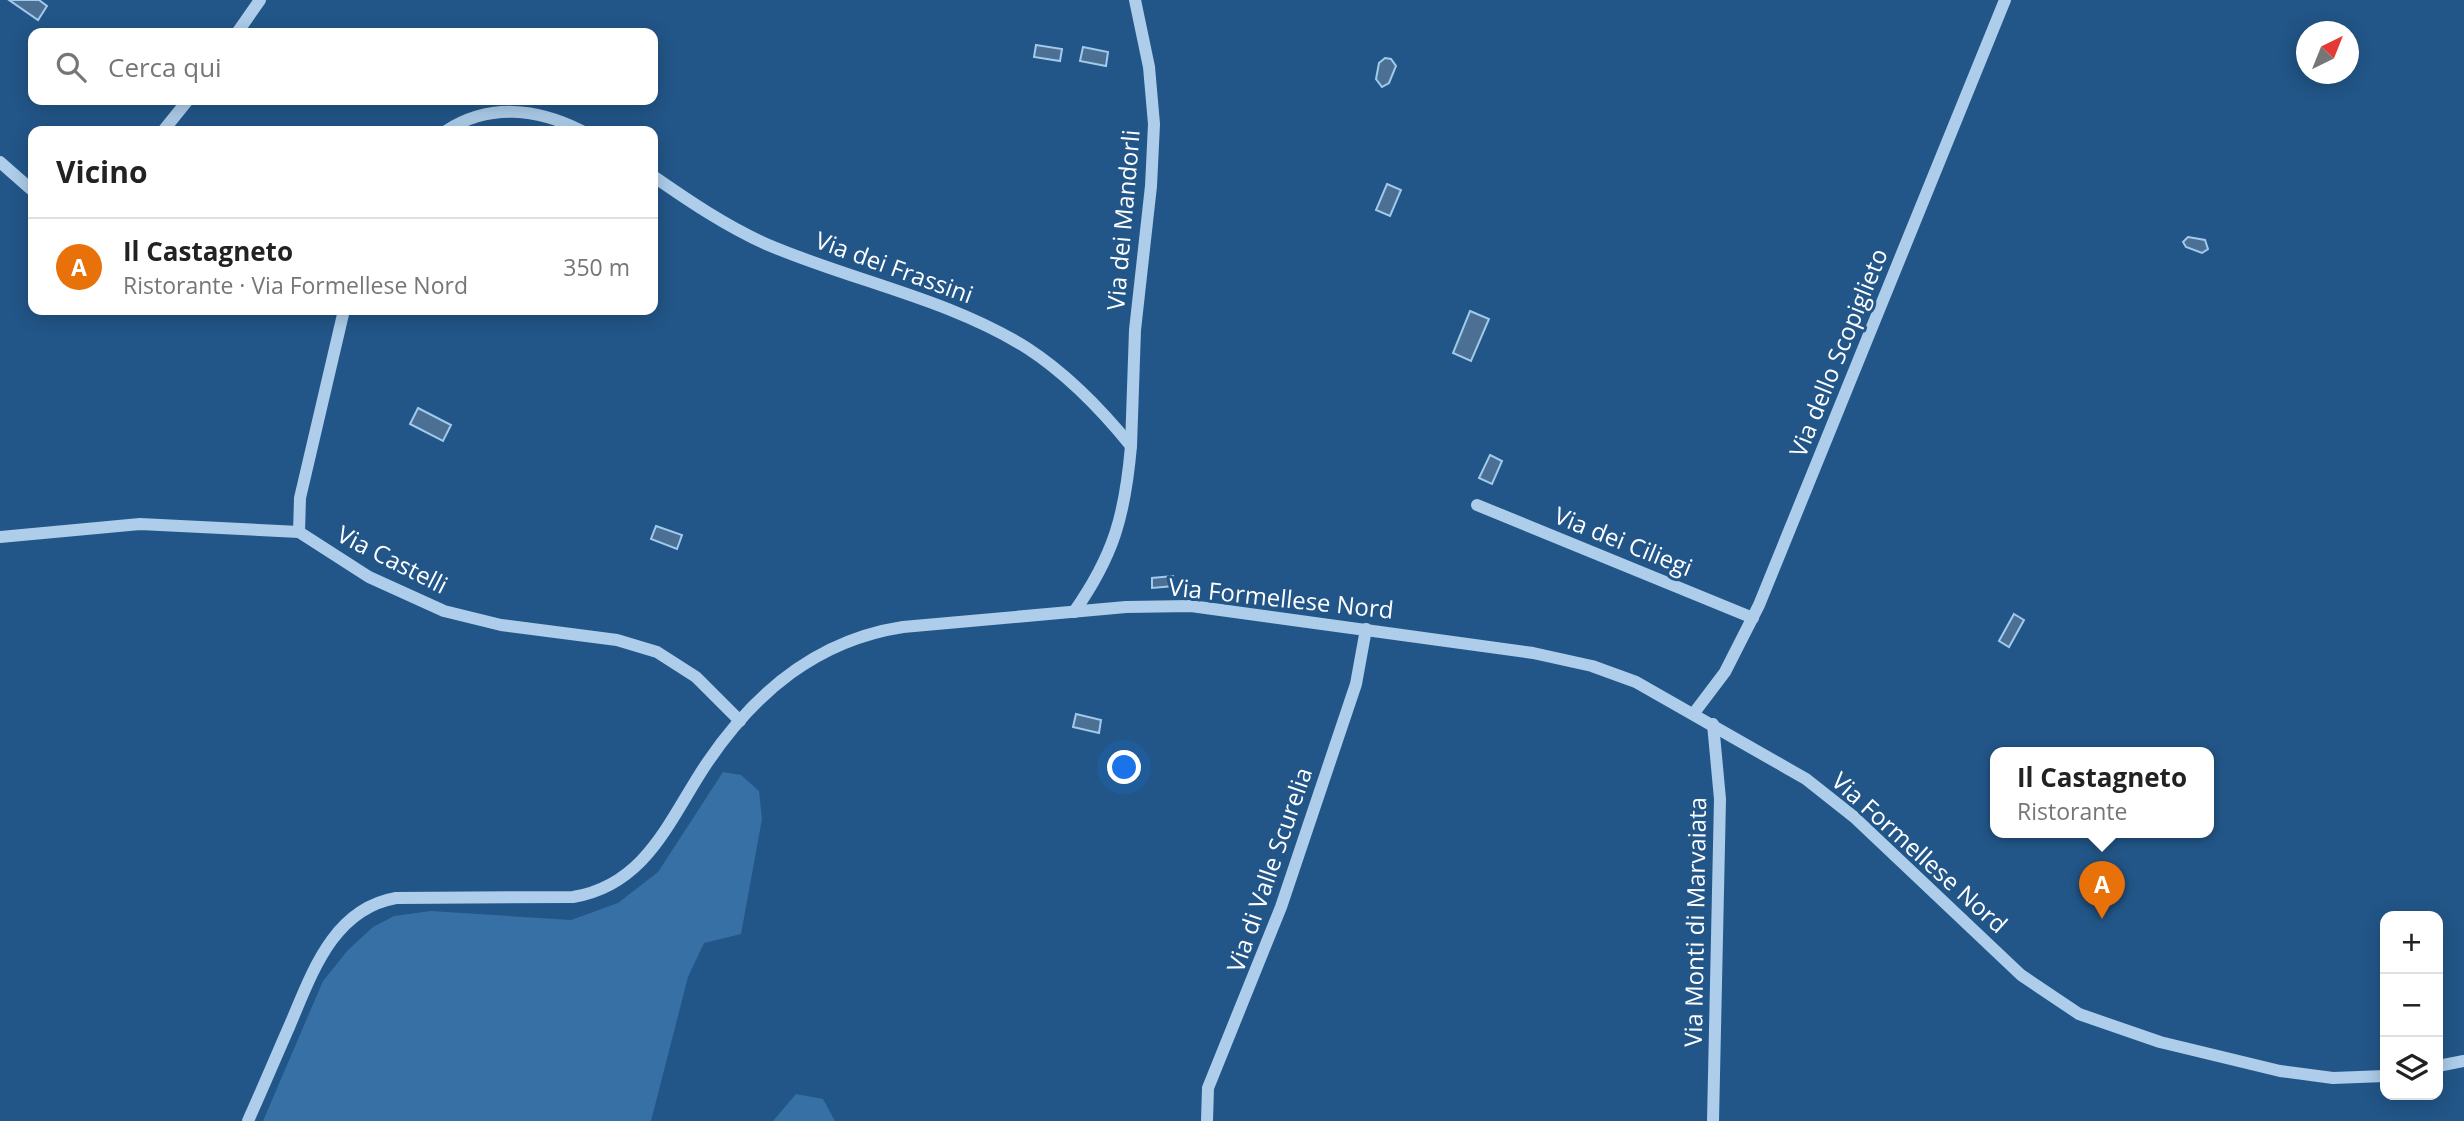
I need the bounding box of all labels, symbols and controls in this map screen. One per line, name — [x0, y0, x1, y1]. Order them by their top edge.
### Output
north arrow — [2296, 21, 2359, 84]
search box — [28, 28, 658, 105]
icon: search — [52, 48, 90, 86]
text: Cerca qui — [108, 49, 222, 85]
street label: Via dei Mandorli — [1098, 128, 1147, 312]
text: Vicino — [56, 151, 148, 192]
street label: Via dei Frassini — [811, 223, 978, 310]
text: Il Castagneto — [123, 233, 293, 269]
street label: Via dello Scopiglieto — [1781, 243, 1895, 462]
text: A — [71, 251, 87, 283]
text: 350 m — [563, 251, 630, 283]
text: Ristorante · Via Formellese Nord — [123, 269, 468, 301]
street label: Via dei Ciliegi — [1550, 498, 1698, 583]
street label: Via Castelli — [332, 517, 454, 601]
street label: Via Formellese Nord — [1167, 569, 1395, 626]
popup — [1990, 747, 2214, 838]
your location — [1107, 750, 1141, 784]
text: Il Castagneto — [2017, 759, 2187, 795]
street label: Via di Valle Scurelia — [1218, 763, 1319, 976]
street label: Via Formellese Nord — [1825, 764, 2015, 940]
text: Ristorante — [2017, 795, 2127, 827]
street label: Via Monti di Marvaiata — [1676, 797, 1713, 1047]
pin: A — [2079, 861, 2125, 919]
map controls — [2380, 911, 2443, 1100]
button: + — [2380, 911, 2443, 974]
button: − — [2380, 974, 2443, 1037]
button: layers — [2380, 1037, 2443, 1100]

